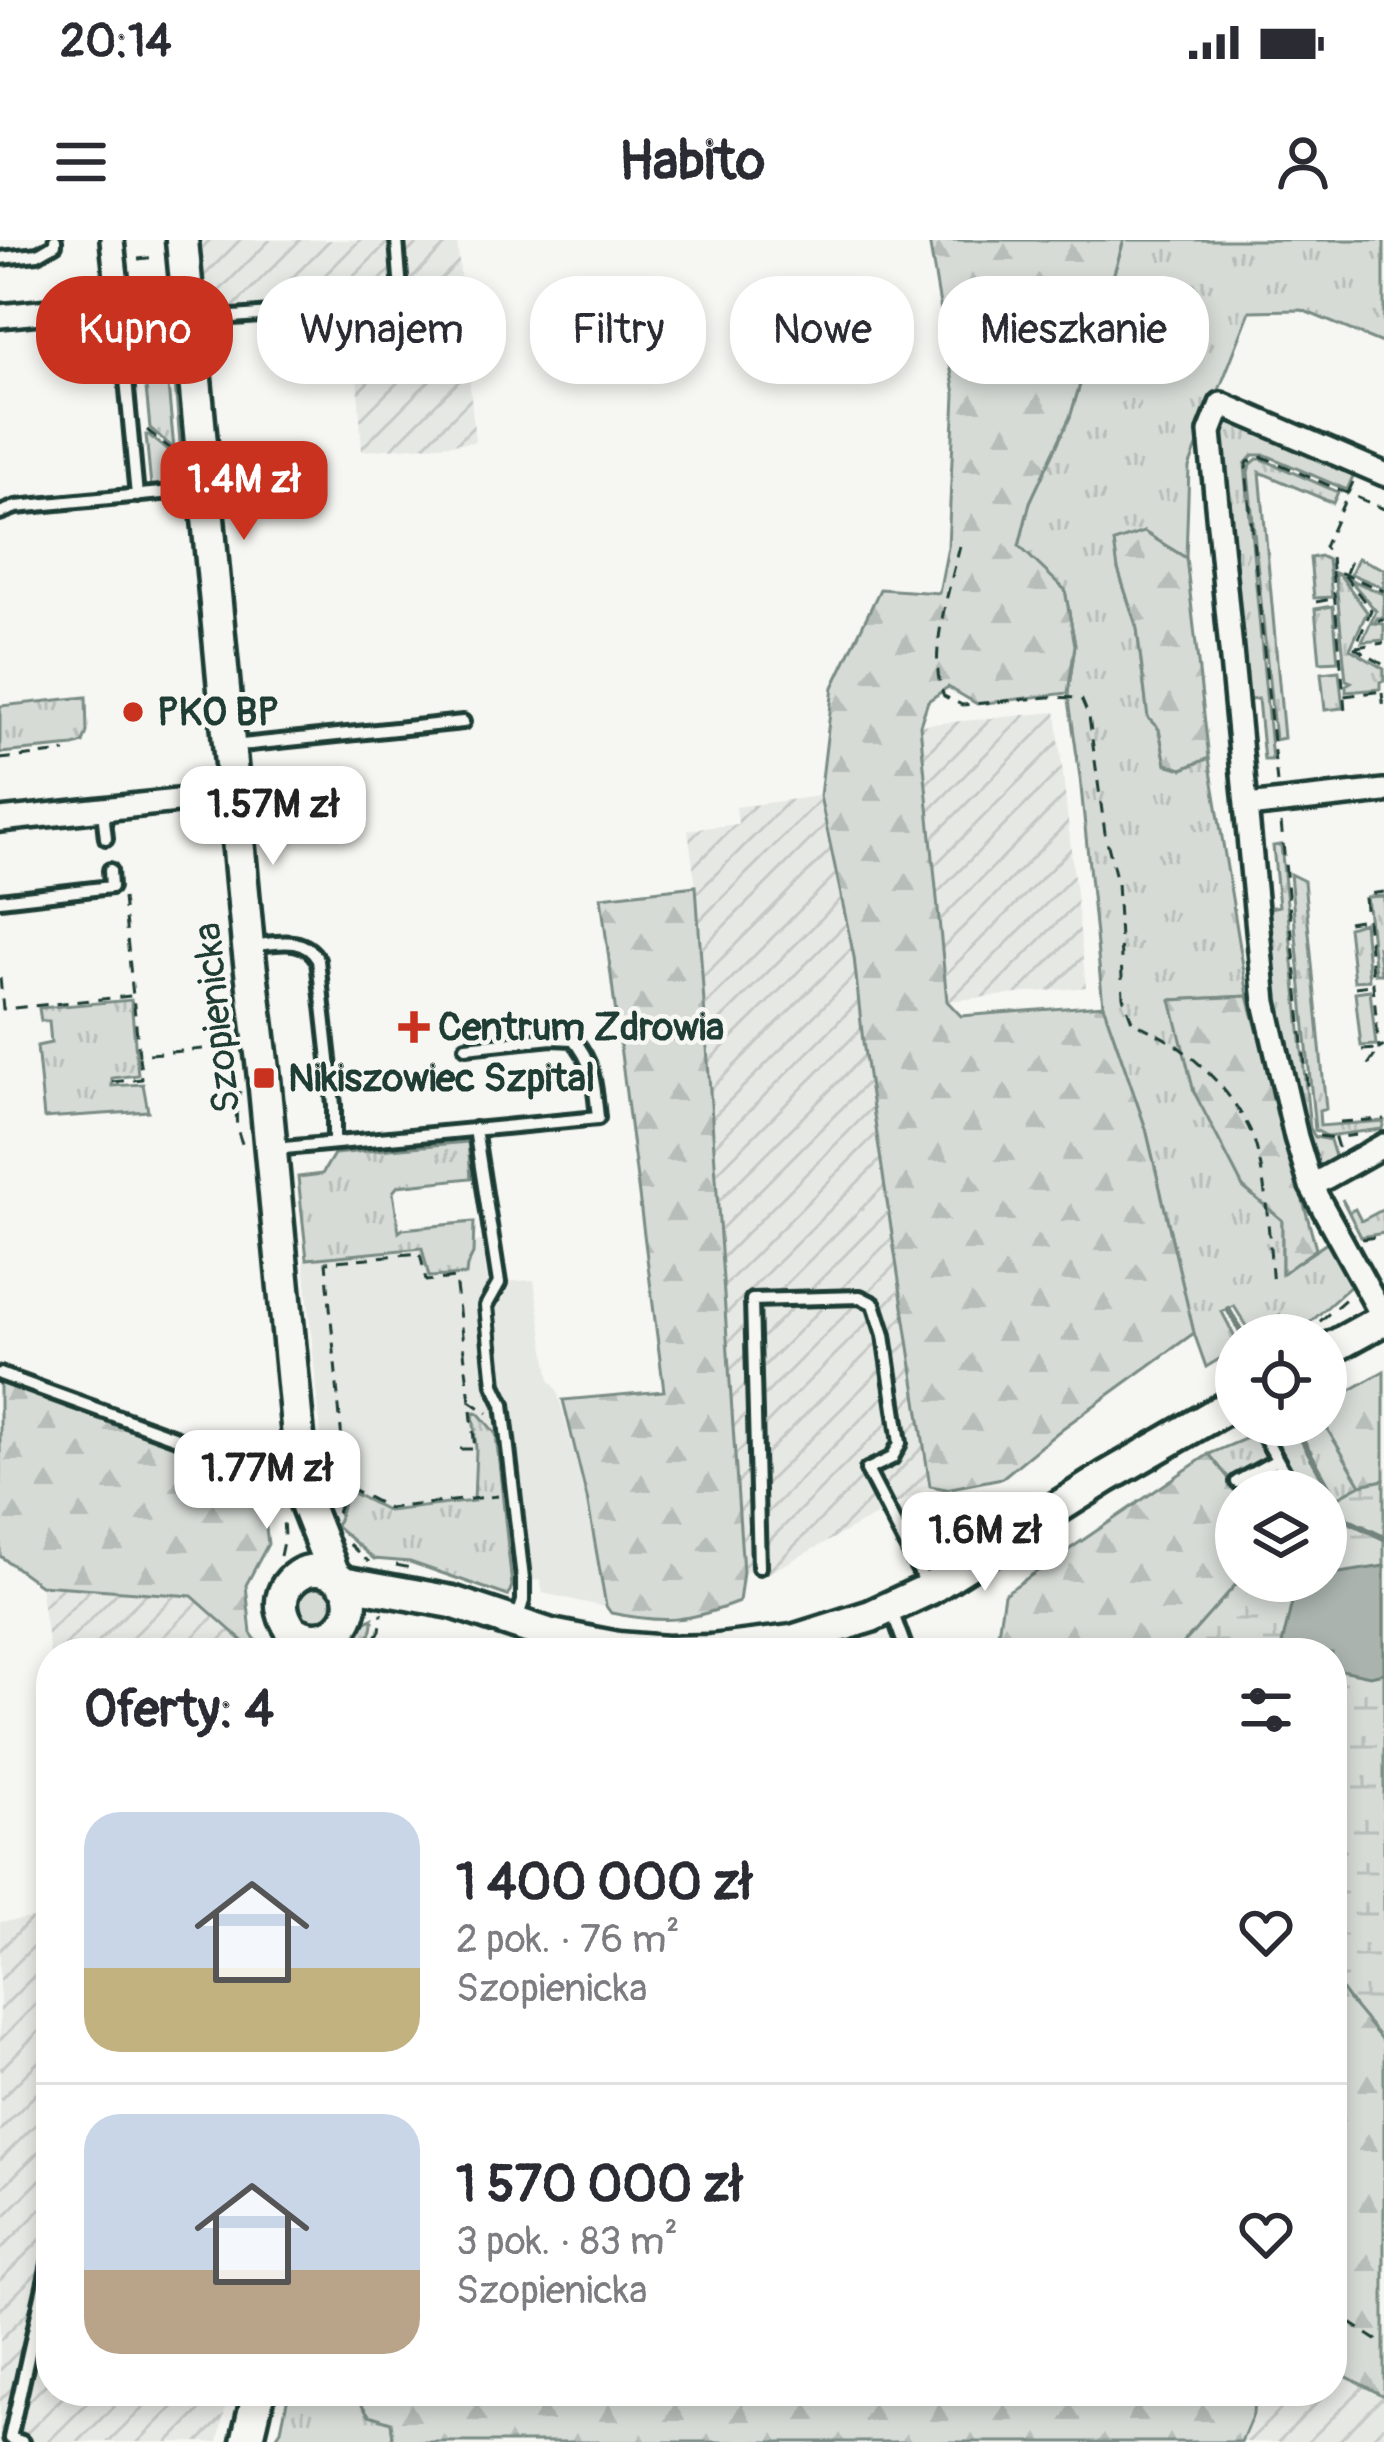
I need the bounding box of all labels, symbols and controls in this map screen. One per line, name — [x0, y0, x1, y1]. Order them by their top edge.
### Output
text: 20:14 — [60, 14, 172, 70]
text: Habito — [619, 128, 765, 196]
icon: menu — [48, 129, 114, 195]
icon: person — [1270, 129, 1336, 195]
chip: Kupno — [36, 276, 233, 384]
chip: Wynajem — [257, 276, 506, 384]
chip: Filtry — [530, 276, 706, 384]
chip: Nowe — [730, 276, 914, 384]
chip: Mieszkanie — [938, 276, 1209, 384]
pin: 1.4M zł — [133, 441, 355, 543]
text: 1.4M zł — [188, 455, 300, 504]
place label: PKO BP — [157, 688, 279, 737]
marker: PKO BP — [120, 699, 146, 725]
pin: 1.57M zł — [149, 766, 397, 868]
text: 1.57M zł — [207, 780, 339, 829]
street label: Szopienicka — [183, 920, 251, 1116]
place label: Centrum Zdrowia — [438, 1003, 724, 1052]
marker: Centrum Zdrowia — [401, 1014, 427, 1040]
place label: Nikiszowiec Szpital — [288, 1054, 595, 1103]
marker: Nikiszowiec Szpital — [251, 1065, 277, 1091]
map controls — [1215, 1314, 1347, 1602]
button: locate — [1215, 1314, 1347, 1446]
pin: 1.77M zł — [143, 1430, 391, 1532]
text: 1.77M zł — [201, 1444, 333, 1493]
button: layers — [1215, 1470, 1347, 1602]
pin: 1.6M zł — [874, 1492, 1096, 1594]
text: 1.6M zł — [929, 1506, 1041, 1555]
icon: filters — [1233, 1677, 1299, 1743]
text: Oferty: 4 — [84, 1678, 274, 1742]
text: 1 400 000 zł — [456, 1851, 752, 1915]
icon: home — [180, 1860, 324, 2004]
icon: heart — [1233, 1899, 1299, 1965]
text: 2 pok. · 76 m² — [456, 1915, 680, 1964]
text: Szopienicka — [456, 1964, 647, 2013]
text: 1 570 000 zł — [456, 2153, 742, 2217]
icon: home — [180, 2162, 324, 2306]
icon: heart — [1233, 2201, 1299, 2267]
text: 3 pok. · 83 m² — [456, 2217, 678, 2266]
text: Szopienicka — [456, 2266, 647, 2315]

